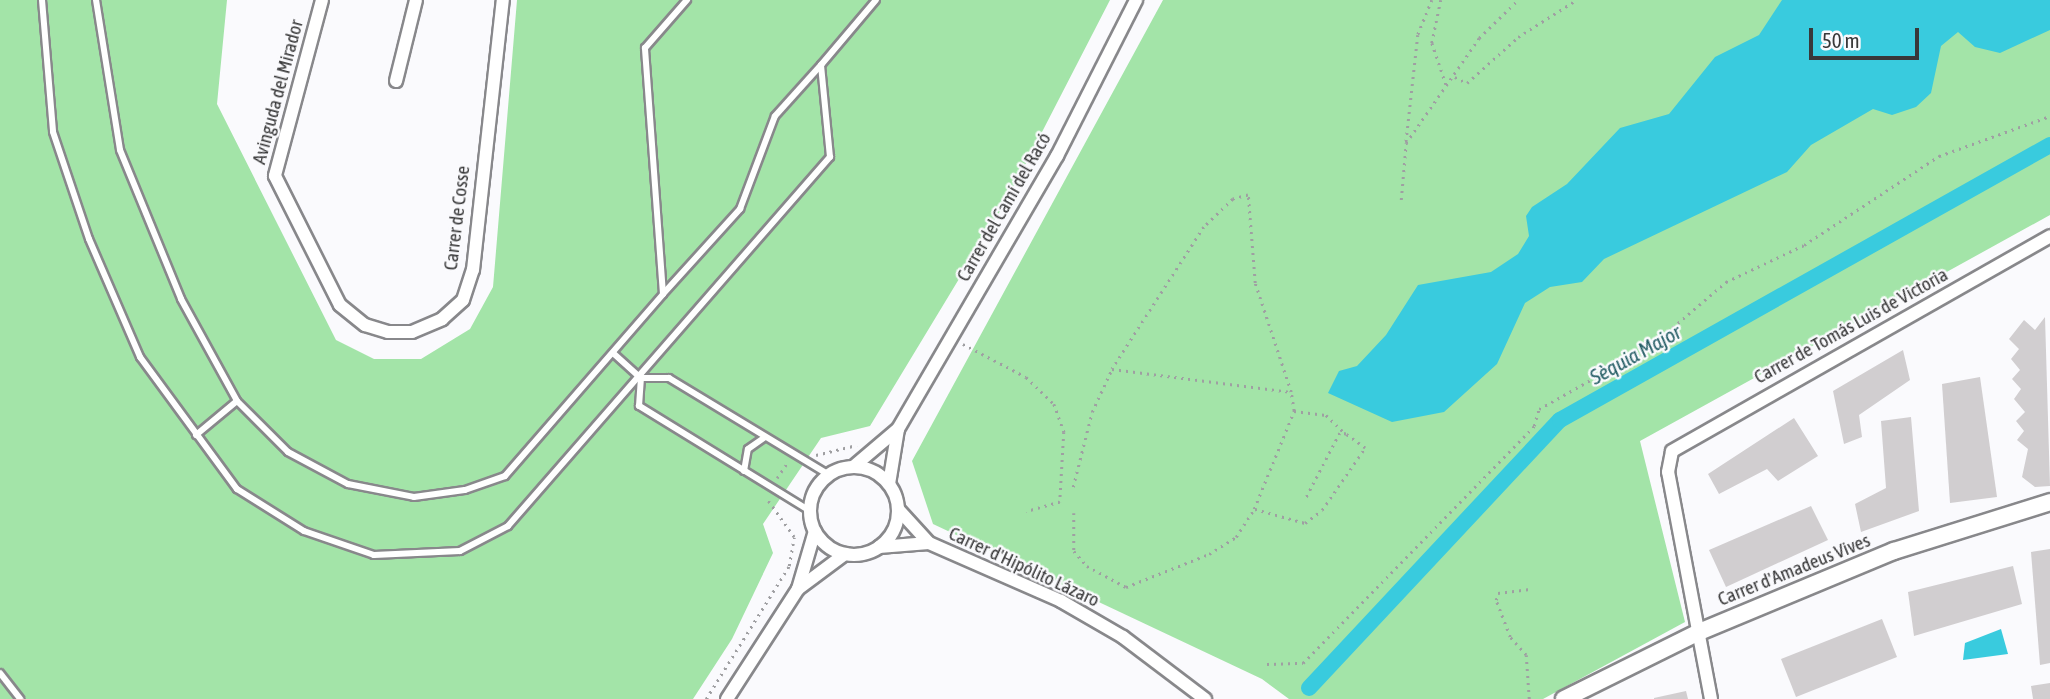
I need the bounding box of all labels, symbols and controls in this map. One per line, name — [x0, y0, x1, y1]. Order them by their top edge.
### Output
scale bar — [1812, 14, 1922, 58]
street label: Avinguda del Mirador — [248, 17, 308, 167]
text: 50 m — [1822, 28, 1860, 52]
street label: Carrer del Camí del Racó — [952, 128, 1056, 286]
street label: Carrer de Cosse — [439, 164, 475, 272]
street label: Carrer de Tomás Luis de Victoria — [1750, 263, 1952, 389]
water label: Sèquia Major — [1585, 319, 1685, 389]
street label: Carrer d'Hipólito Lázaro — [945, 522, 1103, 612]
street label: Carrer d'Amadeus Vives — [1715, 529, 1873, 611]

